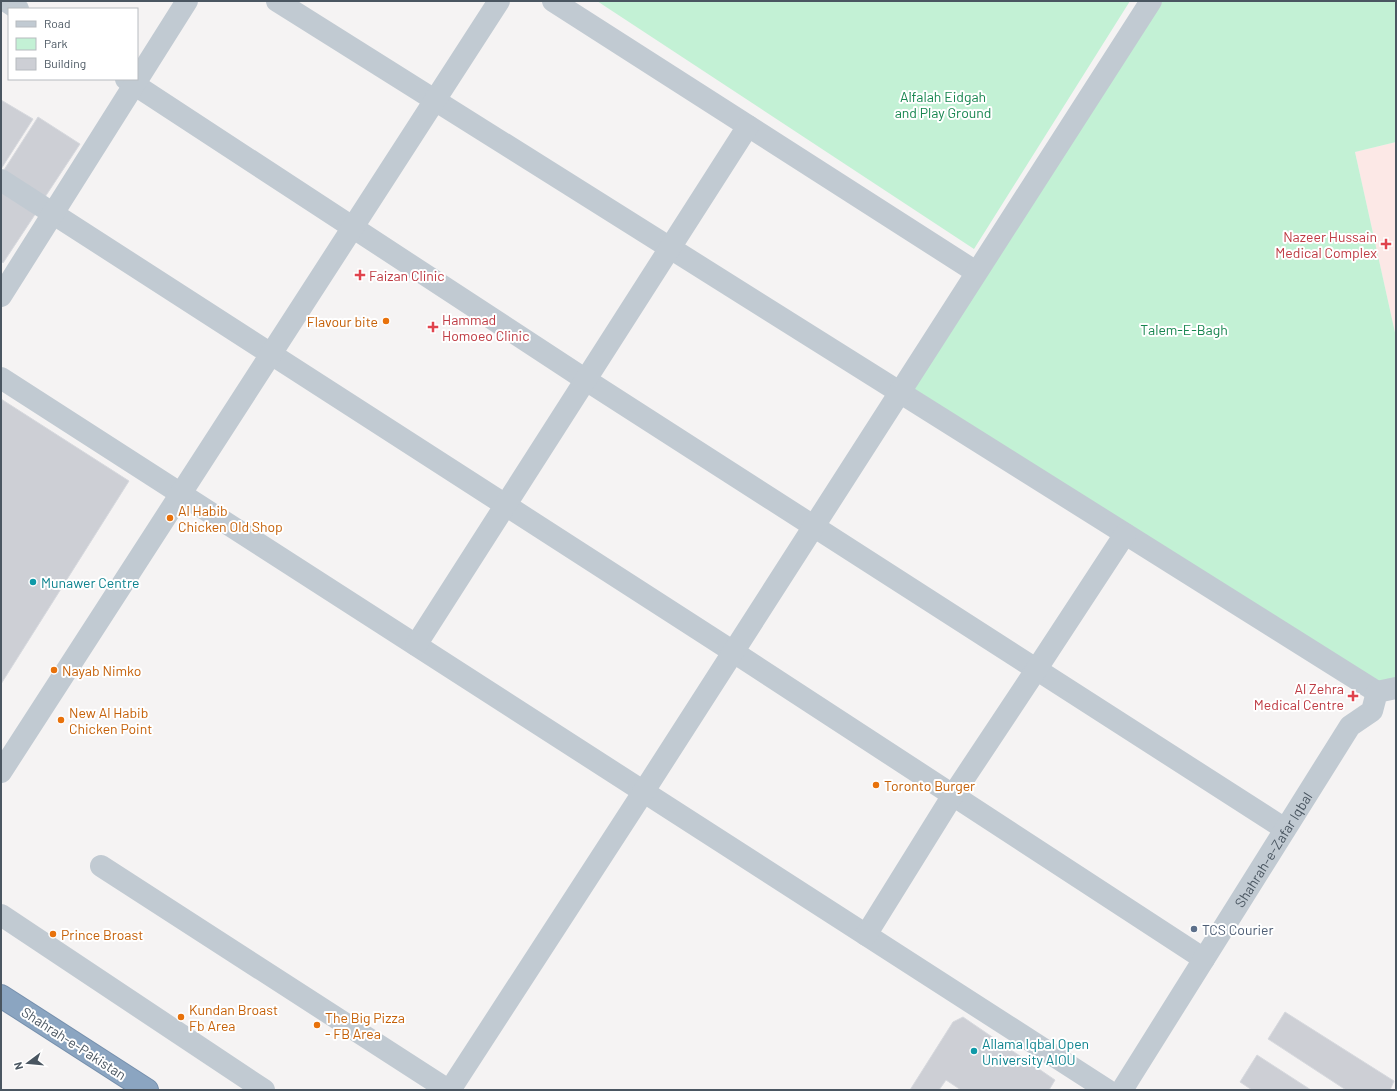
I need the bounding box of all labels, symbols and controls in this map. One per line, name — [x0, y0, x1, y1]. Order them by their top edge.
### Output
legend — [8, 8, 138, 80]
text: Road — [44, 16, 71, 30]
text: Park — [44, 36, 68, 50]
text: Building — [44, 56, 86, 70]
park label: Alfalah Eidgah and Play Ground — [895, 88, 991, 121]
place label: Nazeer Hussain Medical Complex — [1275, 228, 1377, 261]
marker: Nazeer Hussain Medical Complex — [1380, 238, 1392, 250]
place label: Faizan Clinic — [369, 267, 445, 284]
marker: Faizan Clinic — [354, 269, 366, 281]
place label: Hammad Homoeo Clinic — [442, 311, 529, 344]
place label: Flavour bite — [307, 313, 378, 330]
marker: Flavour bite — [381, 316, 391, 326]
marker: Hammad Homoeo Clinic — [427, 321, 439, 333]
park label: Talem-E-Bagh — [1140, 321, 1228, 338]
place label: Al Habib Chicken Old Shop — [178, 502, 283, 535]
marker: Al Habib Chicken Old Shop — [165, 513, 175, 523]
place label: Munawer Centre — [41, 574, 139, 591]
marker: Munawer Centre — [28, 577, 38, 587]
place label: Nayab Nimko — [62, 662, 141, 679]
marker: Nayab Nimko — [49, 665, 59, 675]
place label: Al Zehra Medical Centre — [1254, 680, 1344, 713]
marker: Al Zehra Medical Centre — [1347, 690, 1359, 702]
place label: New Al Habib Chicken Point — [69, 704, 152, 737]
marker: New Al Habib Chicken Point — [56, 715, 66, 725]
place label: Toronto Burger — [884, 777, 975, 794]
marker: Toronto Burger — [871, 780, 881, 790]
street label: Shahrah-e-Zafar Iqbal — [1230, 789, 1315, 910]
place label: TCS Courier — [1202, 921, 1274, 938]
marker: TCS Courier — [1189, 924, 1199, 934]
place label: Prince Broast — [61, 926, 143, 943]
marker: Prince Broast — [48, 929, 58, 939]
place label: Kundan Broast Fb Area — [189, 1001, 278, 1034]
street label: Shahrah-e-Pakistan — [19, 1003, 129, 1083]
place label: The Big Pizza - FB Area — [325, 1009, 405, 1042]
marker: Kundan Broast Fb Area — [176, 1012, 186, 1022]
marker: The Big Pizza - FB Area — [312, 1020, 322, 1030]
place label: Allama Iqbal Open University AIOU — [982, 1035, 1089, 1068]
north arrow — [8, 1043, 48, 1083]
marker: Allama Iqbal Open University AIOU — [969, 1046, 979, 1056]
text: N — [11, 1061, 25, 1071]

